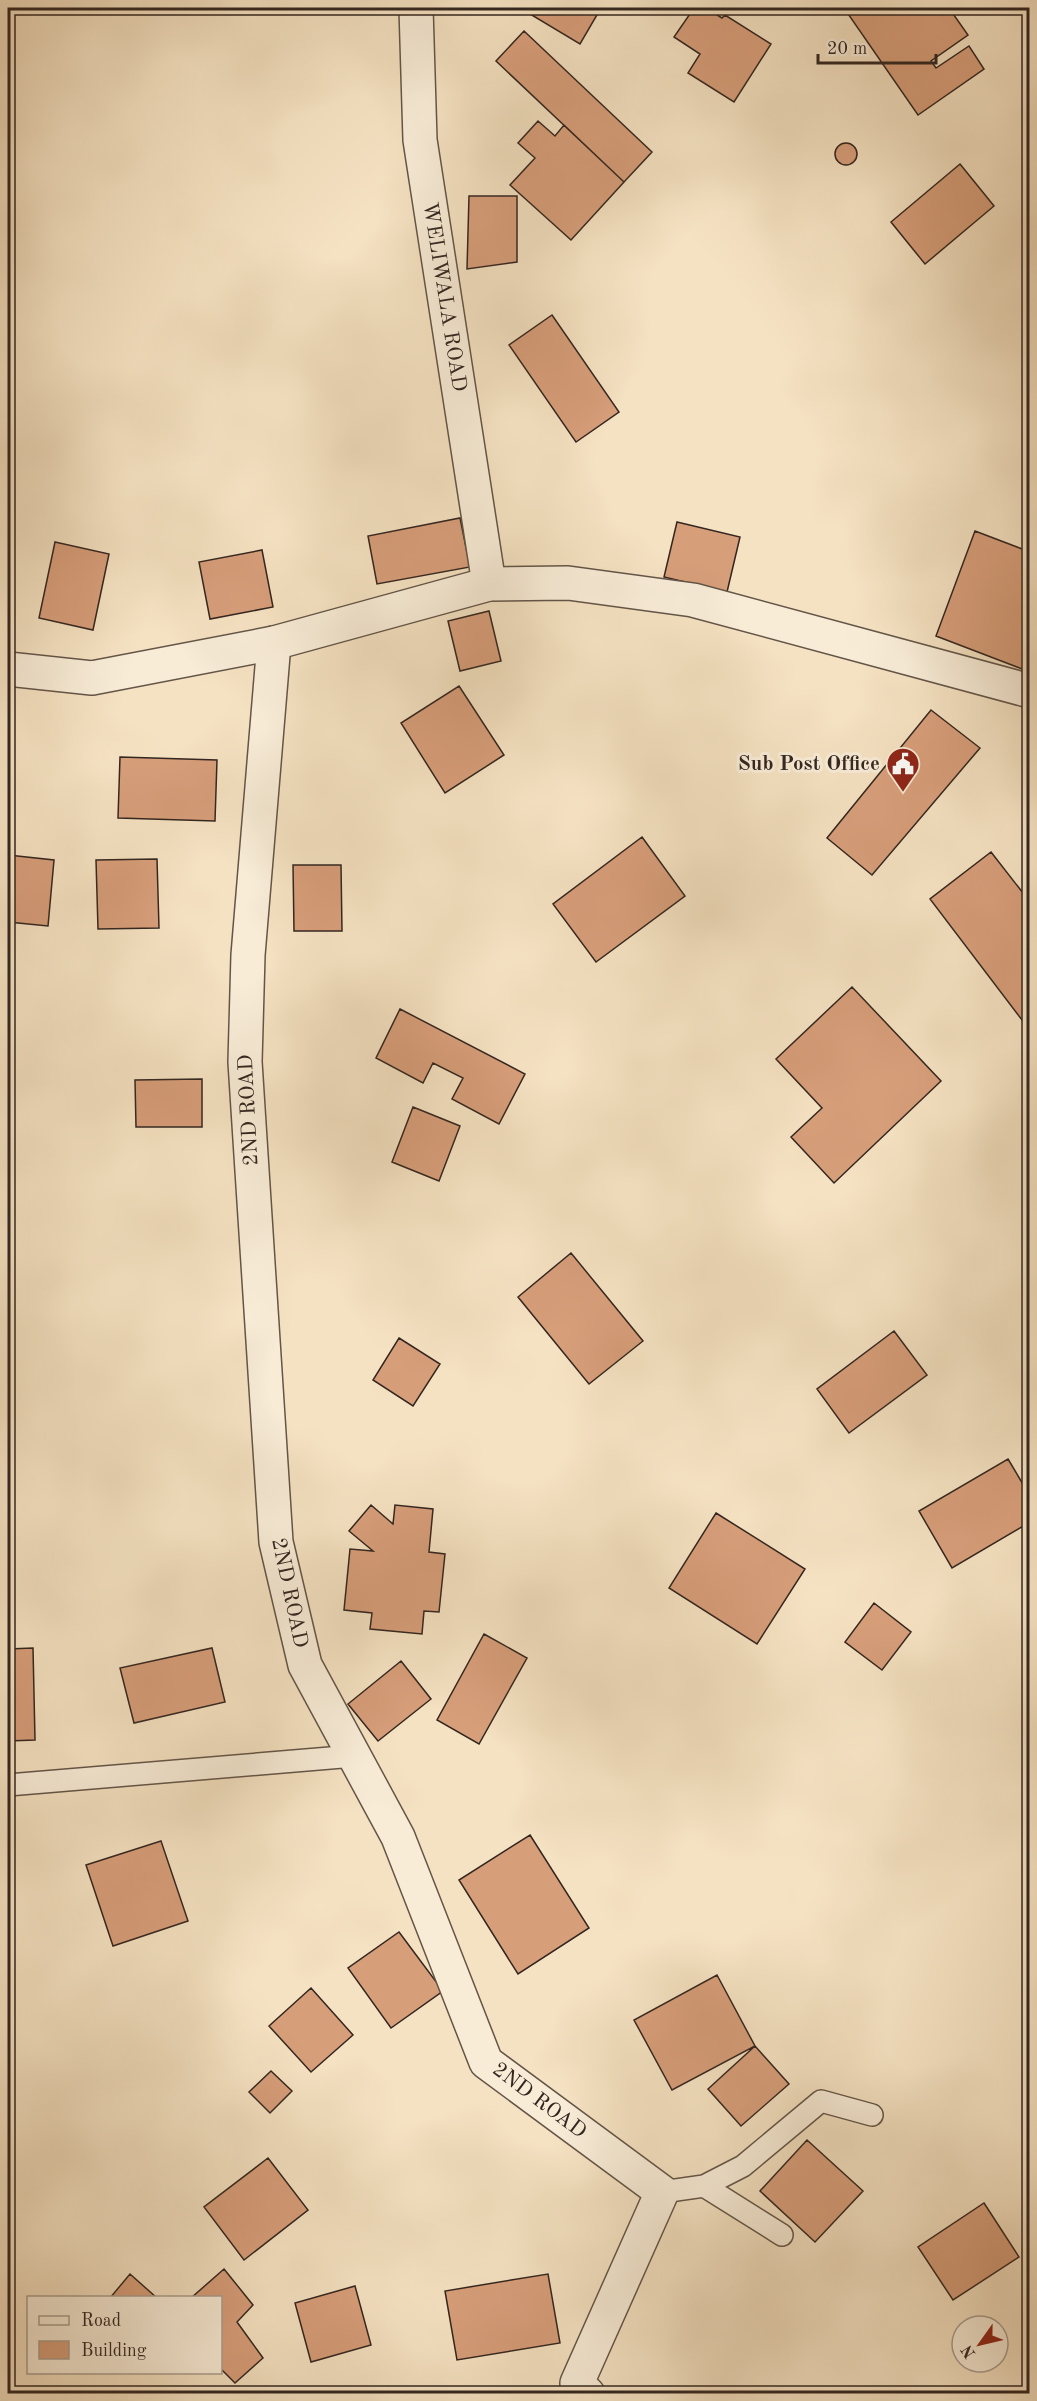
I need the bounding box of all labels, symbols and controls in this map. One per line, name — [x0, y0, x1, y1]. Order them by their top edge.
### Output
scale bar — [818, 27, 936, 65]
text: 20 m — [827, 40, 867, 58]
street label: WELIWALA ROAD — [419, 201, 469, 393]
public building icon: Sub Post Office — [885, 746, 921, 793]
place label: Sub Post Office — [738, 754, 880, 775]
street label: 2ND ROAD — [236, 1054, 262, 1166]
street label: 2ND ROAD — [267, 1536, 311, 1650]
street label: 2ND ROAD — [488, 2059, 590, 2143]
legend — [27, 2296, 222, 2374]
text: Road — [81, 2312, 121, 2330]
north arrow — [950, 2314, 1010, 2374]
text: N — [959, 2341, 979, 2361]
text: Building — [81, 2342, 147, 2360]

